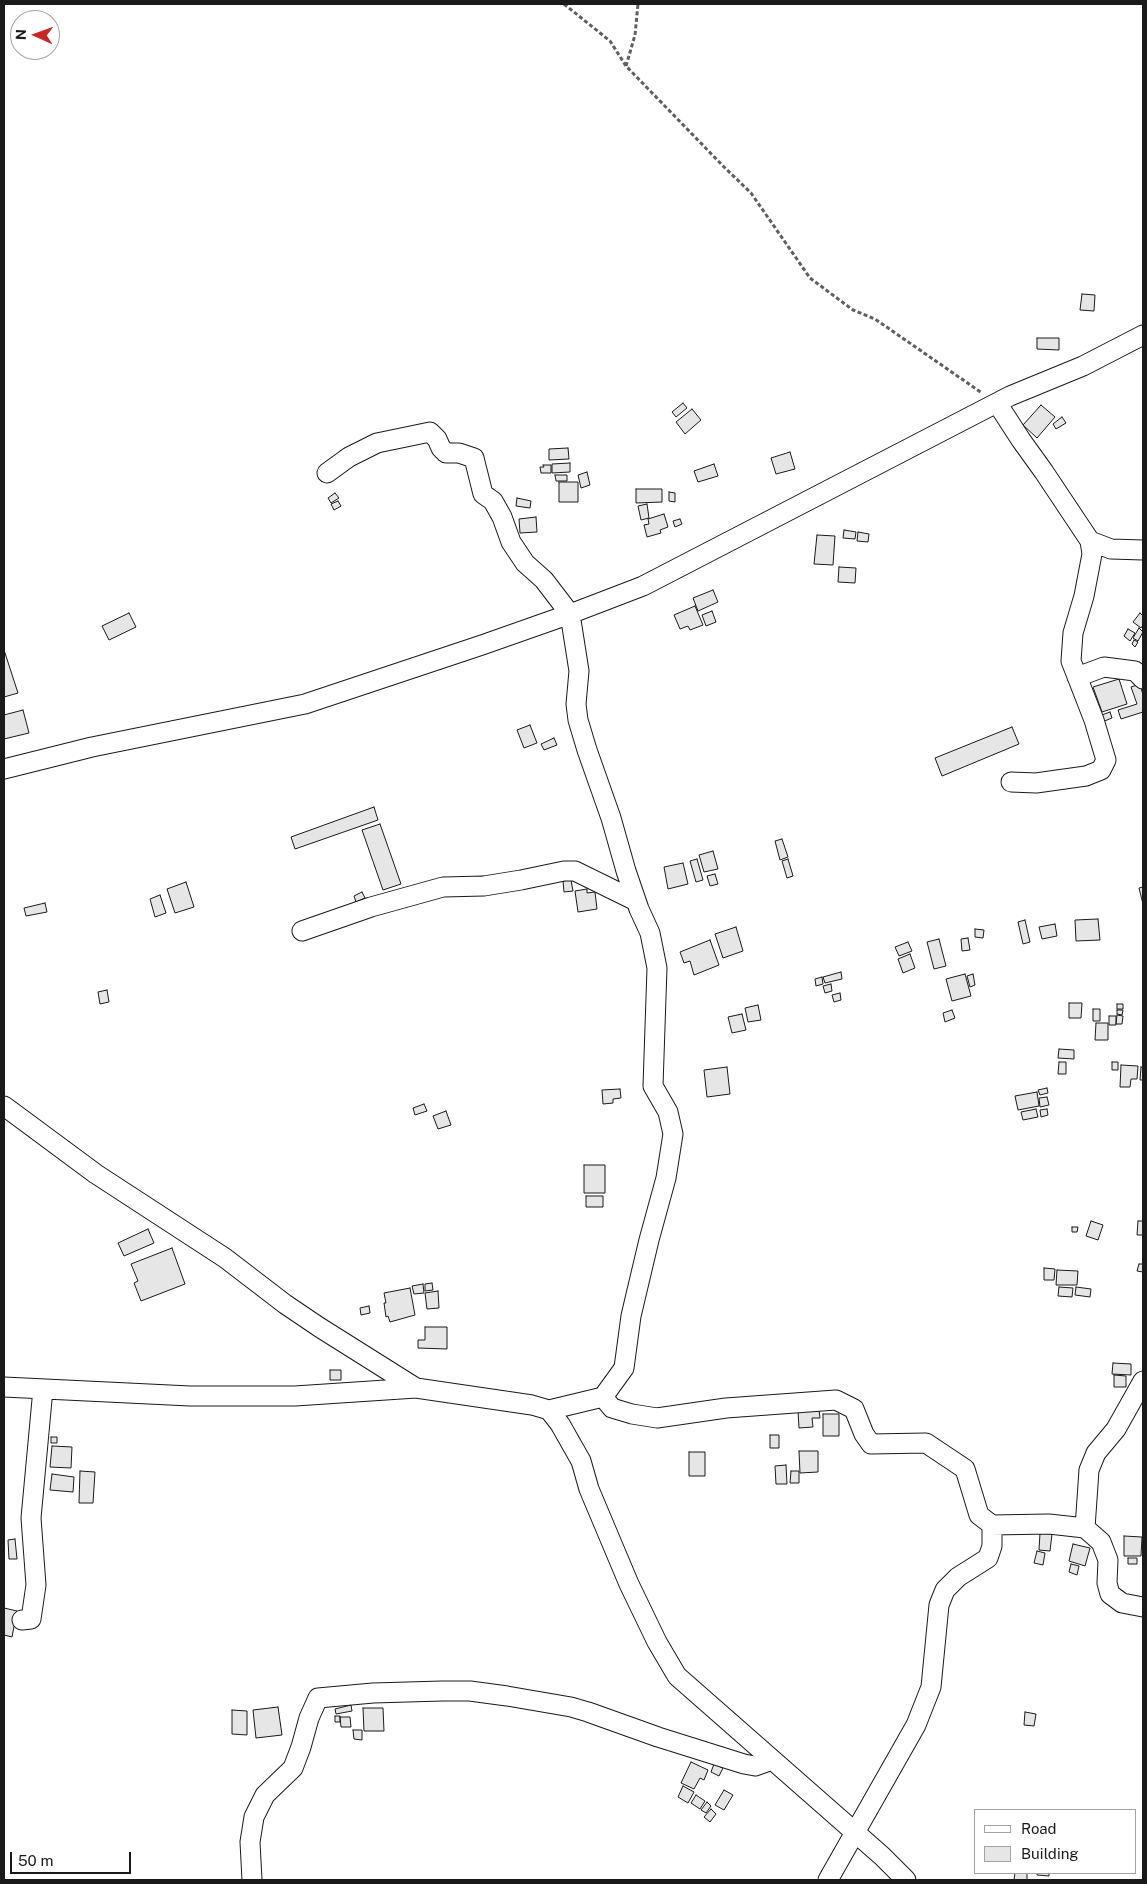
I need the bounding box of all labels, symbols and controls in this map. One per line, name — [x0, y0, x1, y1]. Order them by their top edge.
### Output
north arrow — [10, 10, 60, 60]
text: N — [13, 29, 29, 40]
legend — [974, 1809, 1137, 1874]
text: Road — [1021, 1820, 1057, 1837]
scale bar — [12, 1842, 134, 1874]
text: Building — [1021, 1845, 1079, 1862]
text: 50 m — [18, 1852, 53, 1869]

